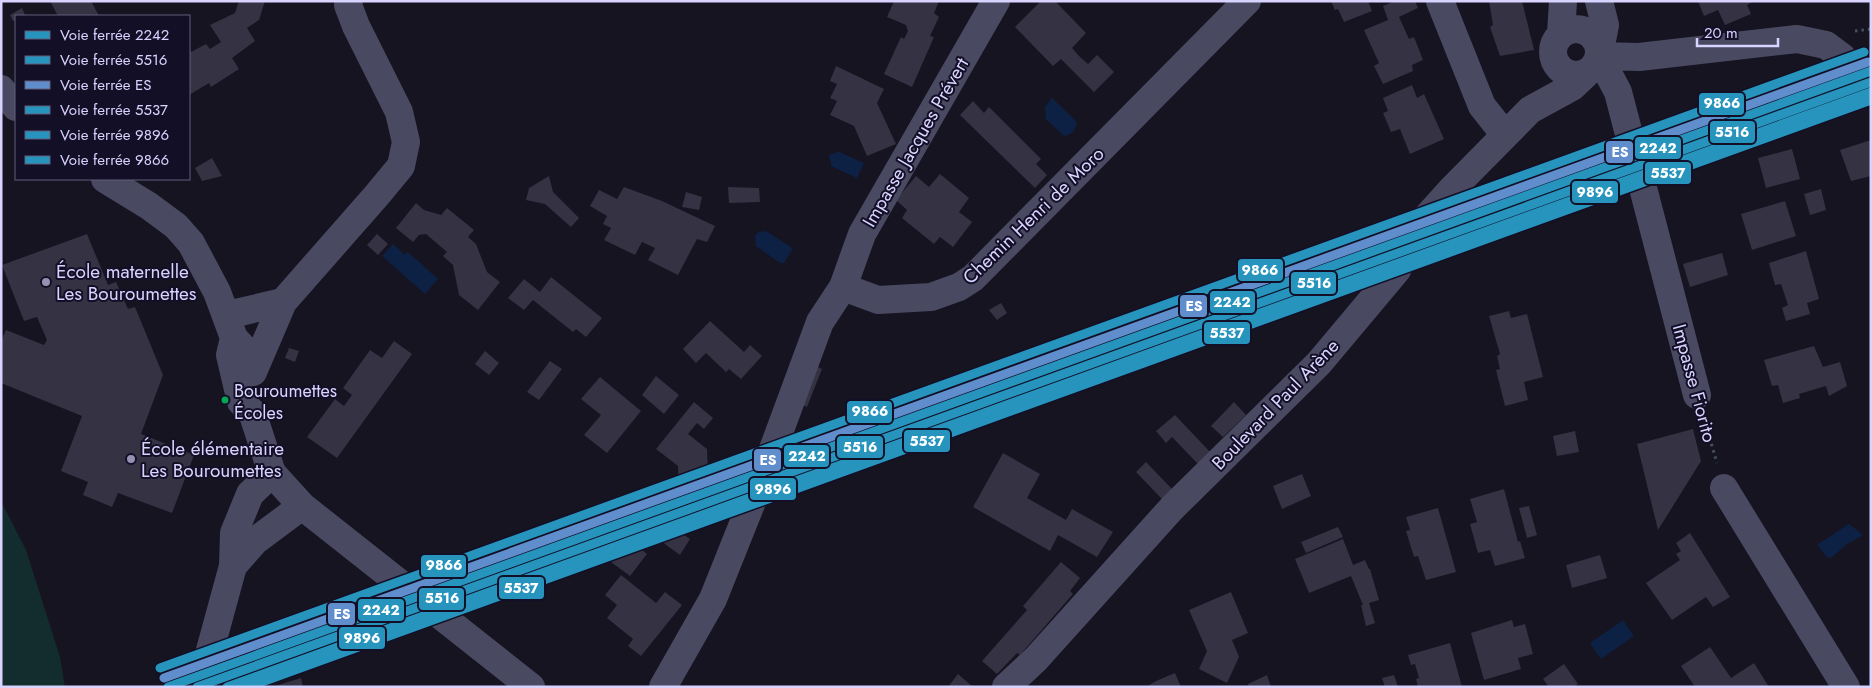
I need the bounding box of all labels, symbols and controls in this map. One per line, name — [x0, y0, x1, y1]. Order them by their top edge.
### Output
legend — [15, 15, 190, 180]
scale bar — [1697, 15, 1778, 47]
text: 20 m — [1704, 22, 1738, 44]
text: Voie ferrée 2242 — [60, 24, 169, 46]
text: Voie ferrée 5516 — [60, 49, 167, 71]
street label: Impasse Jacques Prévert — [856, 52, 975, 232]
text: Voie ferrée ES — [60, 74, 152, 96]
line badge: 9866 — [1698, 92, 1745, 116]
text: 9866 — [1704, 93, 1740, 113]
text: Voie ferrée 5537 — [60, 99, 168, 121]
line badge: 5516 — [1709, 120, 1756, 144]
text: 5516 — [1715, 122, 1749, 142]
text: Voie ferrée 9896 — [60, 124, 169, 146]
line badge: 2242 — [1634, 136, 1682, 160]
text: 2242 — [1639, 138, 1677, 158]
line badge: ES — [1605, 140, 1634, 164]
street label: Chemin Henri de Moro — [957, 141, 1110, 290]
text: ES — [1611, 142, 1629, 162]
text: Voie ferrée 9866 — [60, 149, 169, 171]
line badge: 5537 — [1644, 161, 1692, 185]
text: 5537 — [1651, 163, 1686, 183]
line badge: 9896 — [1571, 180, 1619, 204]
text: 9896 — [1577, 182, 1613, 202]
place label: École maternelle Les Bouroumettes — [56, 258, 197, 307]
line badge: 9866 — [1237, 258, 1284, 282]
text: 9866 — [1242, 260, 1278, 280]
line badge: 5516 — [1290, 271, 1337, 295]
text: 5516 — [1297, 273, 1331, 293]
marker: École maternelle Les Bouroumettes — [40, 276, 52, 288]
line badge: 2242 — [1209, 290, 1256, 314]
text: 2242 — [1213, 292, 1251, 312]
line badge: ES — [1179, 294, 1208, 318]
text: ES — [1185, 296, 1203, 316]
line badge: 5537 — [1203, 321, 1251, 345]
street label: Impasse Fiorito — [1666, 321, 1723, 445]
text: 5537 — [1210, 323, 1245, 343]
street label: Boulevard Paul Arène — [1206, 333, 1345, 476]
place label: Bouroumettes Écoles — [234, 378, 337, 426]
marker: Bouroumettes Écoles — [220, 395, 230, 405]
line badge: 9866 — [846, 400, 893, 424]
text: 9866 — [852, 401, 888, 421]
line badge: 5537 — [903, 429, 951, 453]
text: 5537 — [910, 431, 945, 451]
place label: École élémentaire Les Bouroumettes — [141, 435, 284, 484]
line badge: 5516 — [836, 435, 884, 459]
text: 5516 — [843, 437, 877, 457]
line badge: 2242 — [783, 444, 830, 468]
text: 2242 — [788, 446, 826, 466]
line badge: ES — [753, 448, 782, 472]
text: ES — [759, 450, 777, 470]
marker: École élémentaire Les Bouroumettes — [125, 453, 137, 465]
line badge: 9896 — [749, 477, 797, 501]
text: 9896 — [755, 479, 791, 499]
line badge: 9866 — [420, 554, 467, 578]
text: 9866 — [426, 555, 462, 575]
line badge: 5537 — [498, 576, 545, 600]
text: 5537 — [504, 578, 539, 598]
line badge: 5516 — [418, 587, 465, 611]
text: 5516 — [425, 588, 459, 608]
line badge: 2242 — [357, 598, 405, 622]
text: 2242 — [362, 600, 400, 620]
line badge: ES — [327, 602, 356, 626]
text: ES — [333, 604, 351, 624]
line badge: 9896 — [338, 626, 386, 650]
text: 9896 — [344, 628, 380, 648]

